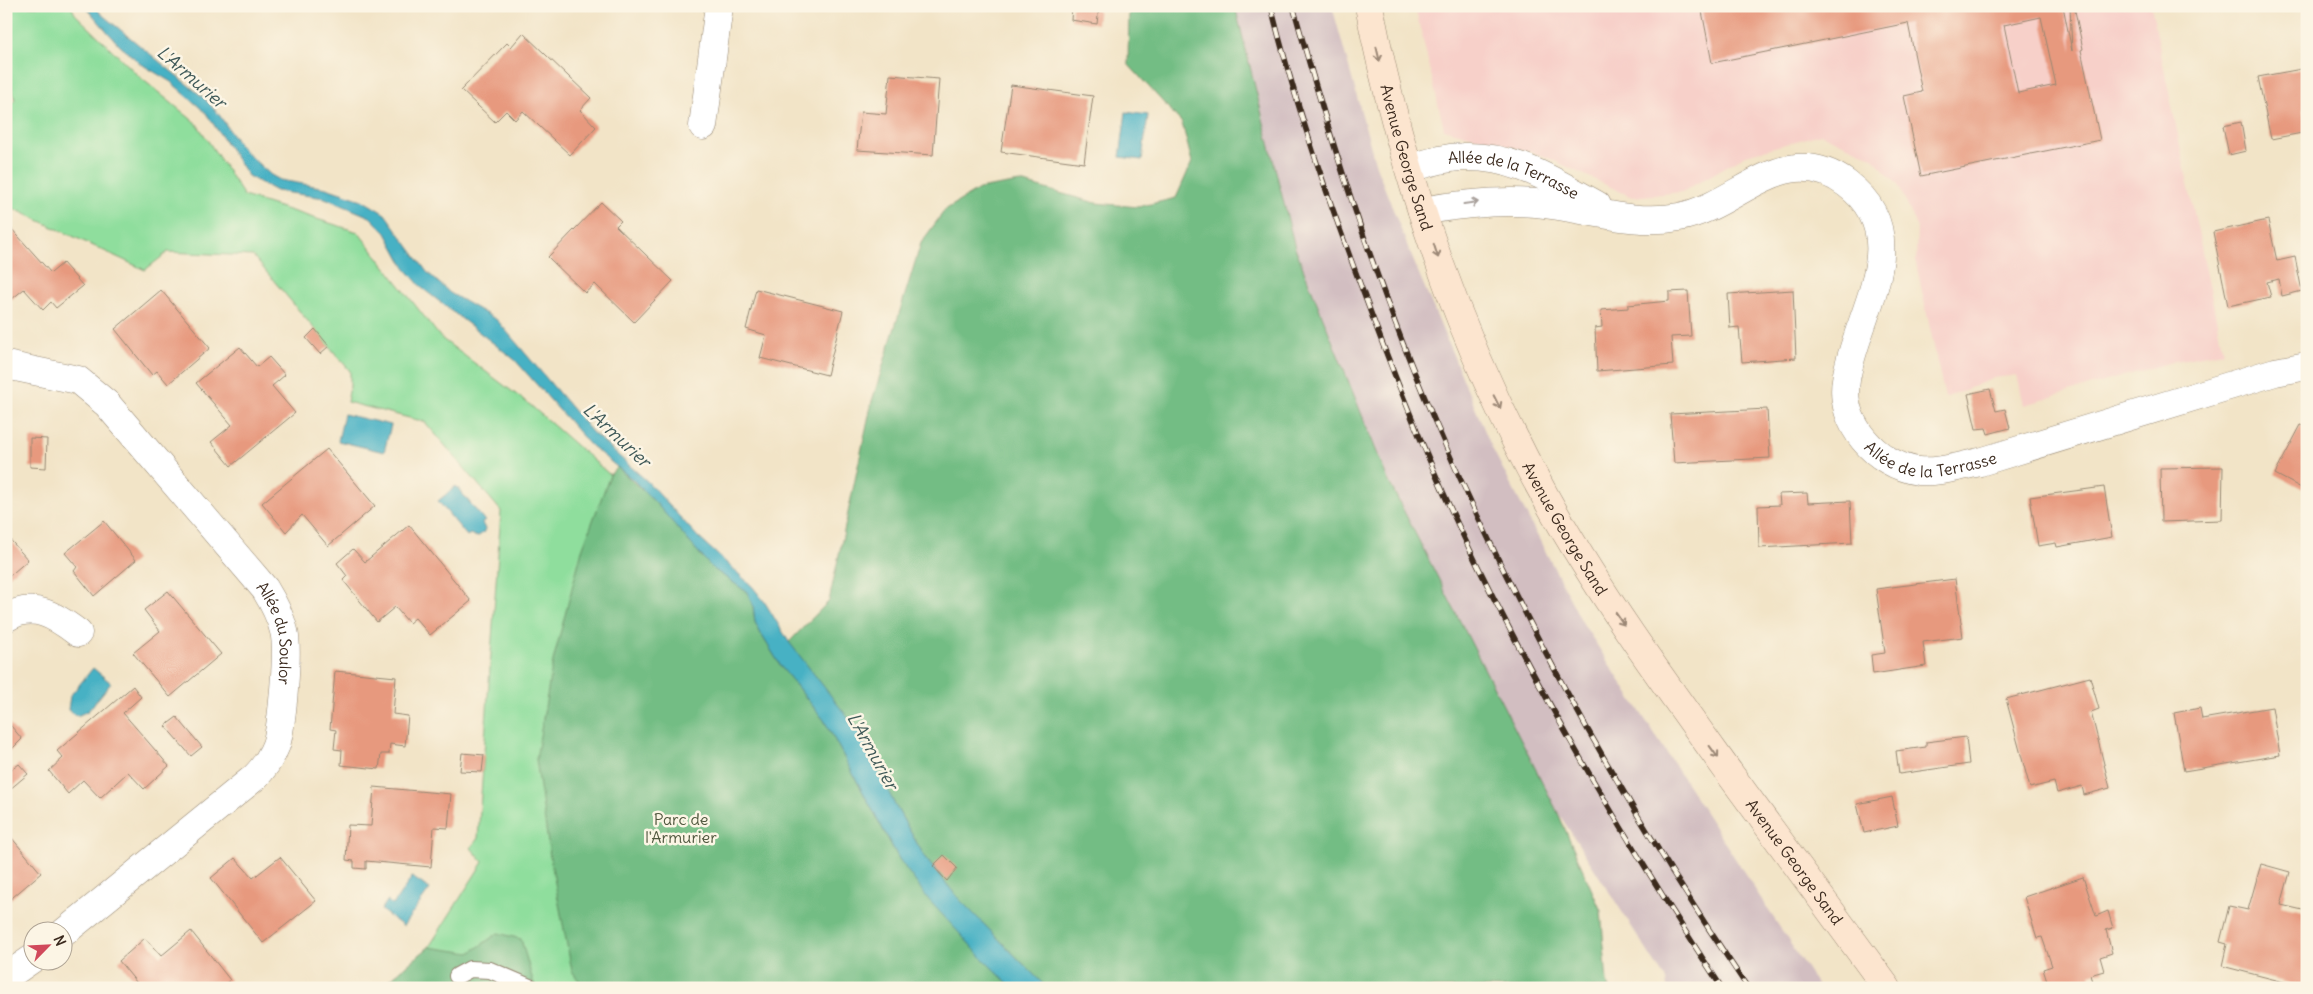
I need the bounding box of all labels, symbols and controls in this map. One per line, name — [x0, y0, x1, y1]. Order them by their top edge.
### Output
water label: L'Armurier — [153, 41, 233, 115]
one-way arrow — [1374, 46, 1384, 62]
street label: Avenue George Sand — [1376, 82, 1437, 233]
street label: Allée de la Terrasse — [1447, 147, 1583, 203]
one-way arrow — [1462, 198, 1478, 208]
one-way arrow — [1432, 243, 1441, 258]
one-way arrow — [1492, 394, 1502, 409]
water label: L'Armurier — [578, 398, 658, 474]
street label: Allée de la Terrasse — [1861, 437, 1999, 481]
street label: Avenue George Sand — [1518, 459, 1612, 599]
street label: Allée du Soulor — [253, 577, 296, 686]
one-way arrow — [1615, 612, 1625, 626]
water label: L'Armurier — [842, 708, 905, 796]
one-way arrow — [1709, 745, 1719, 759]
street label: Avenue George Sand — [1742, 795, 1847, 929]
park label: Parc de l'Armurier — [645, 809, 717, 847]
north arrow — [22, 922, 72, 972]
text: N — [50, 933, 70, 949]

